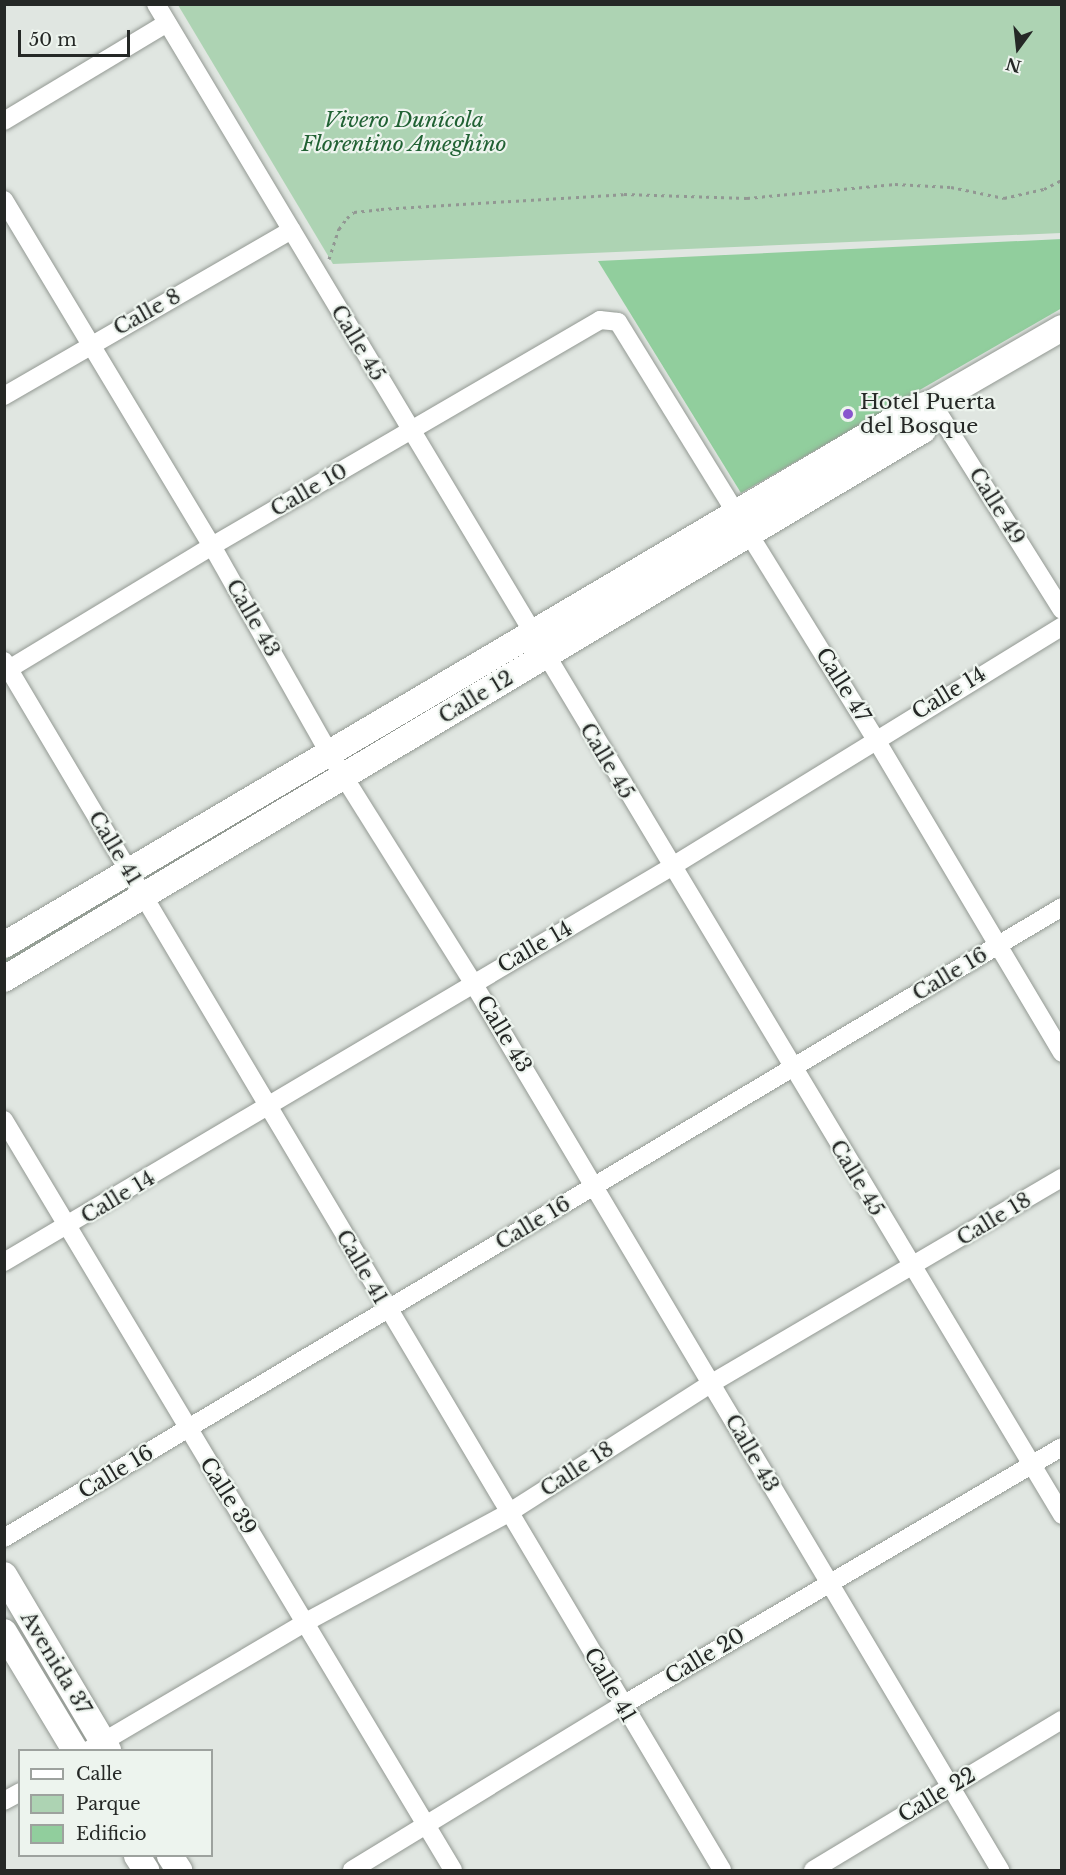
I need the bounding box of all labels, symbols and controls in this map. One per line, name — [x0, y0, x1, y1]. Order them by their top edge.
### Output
scale bar — [21, 18, 134, 56]
north arrow — [988, 18, 1048, 78]
text: 50 m — [29, 29, 77, 51]
text: N — [1003, 54, 1023, 77]
park label: Vivero Dunícola Florentino Ameghino — [301, 107, 507, 157]
street label: Calle 8 — [109, 283, 185, 341]
street label: Calle 45 — [325, 300, 391, 386]
place label: Hotel Puerta del Bosque — [860, 389, 996, 439]
marker: Hotel Puerta del Bosque — [841, 407, 855, 421]
street label: Calle 10 — [266, 458, 352, 522]
street label: Calle 49 — [964, 463, 1030, 549]
street label: Calle 43 — [221, 575, 285, 661]
street label: Calle 47 — [810, 643, 876, 727]
street label: Calle 14 — [907, 661, 991, 725]
street label: Calle 12 — [434, 665, 518, 729]
street label: Calle 45 — [574, 718, 640, 804]
street label: Calle 41 — [83, 806, 147, 890]
street label: Calle 14 — [493, 916, 577, 978]
street label: Calle 16 — [908, 942, 992, 1006]
street label: Calle 43 — [471, 991, 537, 1077]
street label: Calle 45 — [824, 1135, 890, 1221]
street label: Calle 14 — [76, 1165, 160, 1229]
street label: Calle 18 — [952, 1187, 1036, 1251]
street label: Calle 16 — [491, 1191, 575, 1255]
street label: Calle 41 — [331, 1225, 393, 1309]
street label: Calle 43 — [720, 1410, 784, 1496]
street label: Calle 18 — [536, 1436, 618, 1502]
street label: Calle 16 — [74, 1440, 158, 1504]
street label: Calle 39 — [194, 1453, 262, 1539]
street label: Avenida 37 — [15, 1607, 97, 1719]
street label: Calle 20 — [661, 1623, 749, 1689]
street label: Calle 41 — [579, 1643, 641, 1727]
legend — [18, 1749, 213, 1857]
street label: Calle 22 — [894, 1762, 980, 1828]
text: Calle — [76, 1763, 122, 1785]
text: Parque — [76, 1793, 141, 1815]
text: Edificio — [76, 1823, 147, 1845]

